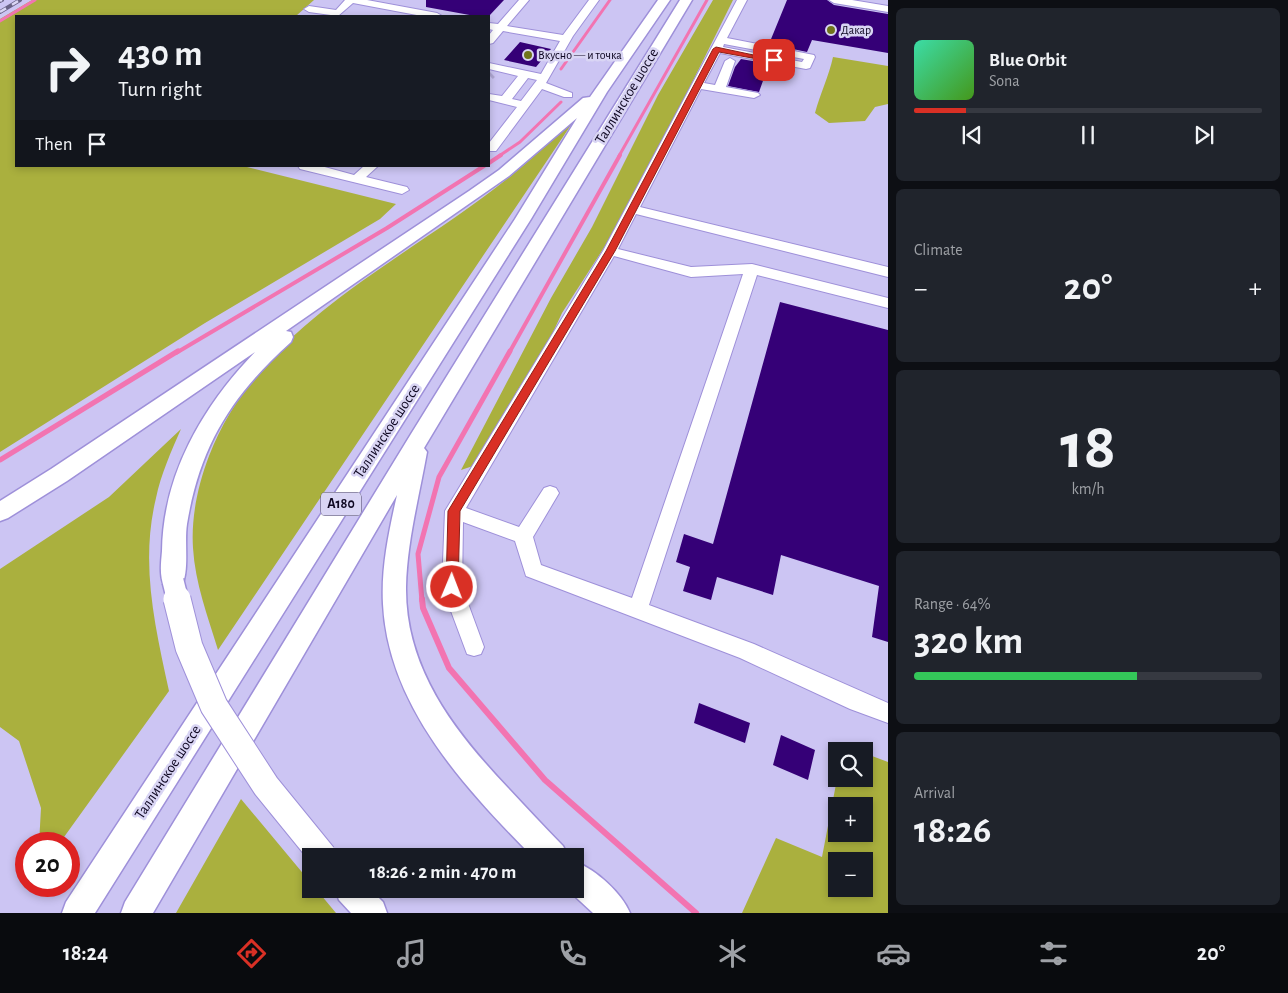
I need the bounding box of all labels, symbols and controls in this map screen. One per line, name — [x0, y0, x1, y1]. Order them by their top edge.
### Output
marker: Дакар — [825, 24, 837, 36]
place label: Дакар — [841, 24, 871, 36]
icon: right — [35, 35, 100, 100]
text: 430 m — [118, 37, 202, 72]
pin — [753, 39, 795, 81]
street label: Таллинское шоссе — [593, 45, 661, 146]
icon: arrive — [760, 46, 788, 74]
marker: Вкусно — и точка — [522, 49, 534, 61]
place label: Вкусно — и точка — [538, 49, 622, 62]
text: Blue Orbit — [989, 51, 1067, 70]
text: Sona — [989, 73, 1020, 89]
text: Turn right — [118, 78, 202, 100]
icon: previous — [958, 121, 986, 149]
icon: pause — [1074, 121, 1102, 149]
icon: next — [1190, 121, 1218, 149]
icon: arrive — [83, 130, 111, 158]
text: Then — [35, 135, 73, 154]
text: Climate — [914, 242, 963, 258]
text: 20° — [1064, 269, 1112, 307]
text: − — [914, 275, 927, 303]
text: + — [1249, 275, 1262, 303]
street label: Таллинское шоссе — [351, 381, 423, 481]
text: 18 — [1060, 415, 1116, 480]
text: km/h — [1071, 481, 1105, 497]
road number: A180 — [321, 492, 361, 516]
position arrow — [425, 560, 477, 612]
text: Range · 64% — [914, 596, 991, 612]
text: 320 km — [914, 623, 1023, 661]
street label: Таллинское шоссе — [132, 722, 204, 822]
map controls — [828, 742, 873, 897]
button: search — [828, 742, 873, 787]
text: Arrival — [914, 785, 955, 801]
button: + — [828, 797, 873, 842]
text: 18:26 — [914, 812, 991, 850]
speed limit sign: 20 — [15, 832, 80, 897]
button: − — [828, 852, 873, 897]
text: 18:26 · 2 min · 470 m — [370, 863, 516, 882]
icon: directions — [234, 936, 269, 971]
icon: music — [394, 936, 429, 971]
icon: phone — [555, 936, 590, 971]
icon: climate — [715, 936, 750, 971]
icon: car — [876, 936, 911, 971]
icon: filters — [1036, 936, 1071, 971]
text: 18:24 — [63, 942, 108, 964]
text: 20° — [1197, 942, 1225, 964]

